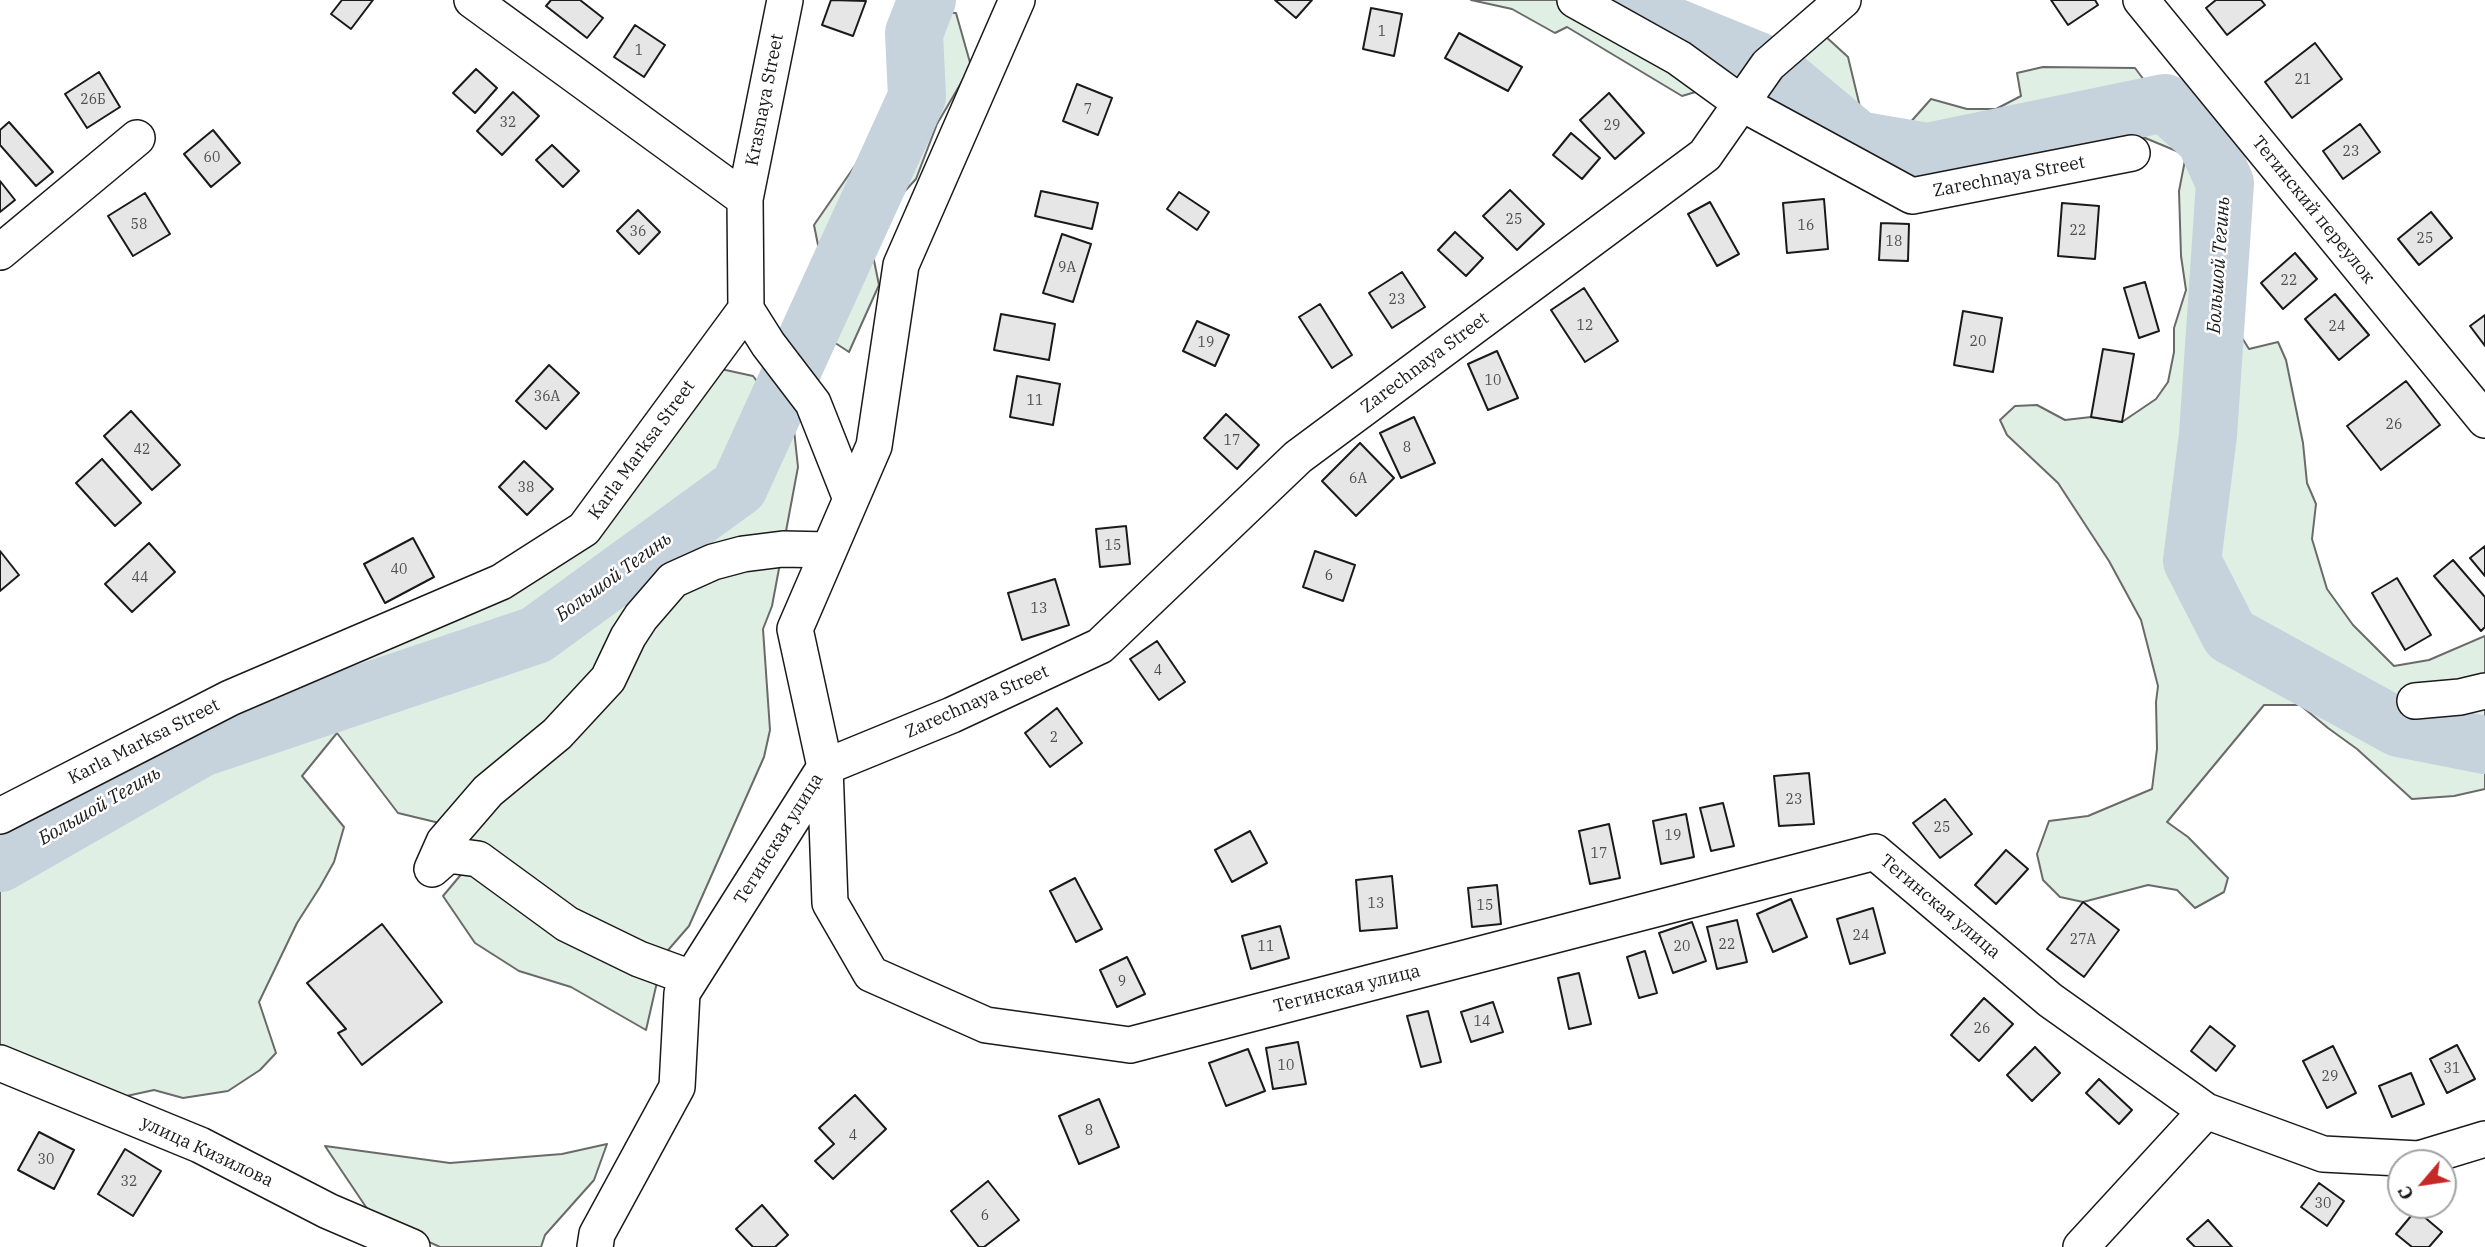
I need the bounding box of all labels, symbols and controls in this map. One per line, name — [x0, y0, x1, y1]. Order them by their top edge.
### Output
house number: 1 — [1378, 24, 1386, 40]
street label: Krasnaya Street — [742, 32, 788, 168]
house number: 1 — [635, 43, 643, 59]
house number: 21 — [2295, 72, 2311, 88]
house number: 26Б — [80, 92, 106, 108]
house number: 7 — [1084, 102, 1092, 118]
house number: 32 — [500, 115, 516, 131]
house number: 29 — [1604, 118, 1620, 134]
street label: Тегинский переулок — [2247, 132, 2379, 288]
house number: 23 — [2343, 144, 2359, 160]
house number: 60 — [204, 150, 220, 166]
street label: Zarechnaya Street — [1931, 152, 2087, 202]
water label: Большой Тегинь — [2203, 195, 2235, 335]
house number: 25 — [1506, 212, 1522, 228]
house number: 58 — [131, 217, 147, 233]
house number: 16 — [1798, 218, 1814, 234]
house number: 22 — [2070, 223, 2086, 239]
house number: 36 — [630, 224, 646, 240]
house number: 25 — [2417, 231, 2433, 247]
house number: 18 — [1886, 234, 1902, 250]
house number: 9А — [1058, 260, 1076, 276]
house number: 22 — [2281, 273, 2297, 289]
house number: 23 — [1389, 292, 1405, 308]
street label: Zarechnaya Street — [1357, 308, 1493, 418]
house number: 12 — [1577, 318, 1593, 334]
house number: 24 — [2329, 319, 2345, 335]
house number: 20 — [1970, 334, 1986, 350]
house number: 19 — [1198, 335, 1214, 351]
house number: 10 — [1485, 373, 1501, 389]
street label: Karla Marksa Street — [584, 376, 700, 524]
house number: 36А — [534, 389, 560, 405]
house number: 11 — [1027, 393, 1043, 409]
house number: 26 — [2386, 417, 2402, 433]
house number: 17 — [1224, 433, 1240, 449]
house number: 8 — [1403, 440, 1411, 456]
house number: 42 — [134, 442, 150, 458]
house number: 6А — [1349, 471, 1367, 487]
house number: 38 — [518, 480, 534, 496]
water label: Большой Тегинь — [552, 527, 676, 627]
house number: 15 — [1105, 538, 1121, 554]
house number: 40 — [391, 562, 407, 578]
house number: 6 — [1325, 568, 1333, 584]
house number: 44 — [132, 570, 148, 586]
house number: 13 — [1031, 601, 1047, 617]
street label: Zarechnaya Street — [902, 661, 1052, 743]
house number: 4 — [1154, 663, 1162, 679]
street label: Karla Marksa Street — [65, 694, 223, 790]
house number: 2 — [1050, 730, 1058, 746]
water label: Большой Тегинь — [35, 762, 165, 850]
street label: Тегинская улица — [730, 769, 828, 909]
house number: 23 — [1786, 792, 1802, 808]
house number: 25 — [1934, 820, 1950, 836]
house number: 19 — [1665, 828, 1681, 844]
house number: 17 — [1591, 846, 1607, 862]
street label: Тегинская улица — [1875, 850, 2005, 964]
house number: 13 — [1368, 896, 1384, 912]
house number: 15 — [1477, 898, 1493, 914]
house number: 24 — [1853, 928, 1869, 944]
house number: 27А — [2070, 932, 2096, 948]
house number: 22 — [1719, 937, 1735, 953]
house number: 11 — [1258, 939, 1274, 955]
house number: 20 — [1674, 939, 1690, 955]
street label: Тегинская улица — [1271, 960, 1423, 1018]
house number: 9 — [1118, 974, 1126, 990]
house number: 14 — [1474, 1014, 1490, 1030]
house number: 26 — [1974, 1021, 1990, 1037]
house number: 10 — [1278, 1058, 1294, 1074]
house number: 31 — [2444, 1061, 2460, 1077]
house number: 29 — [2322, 1069, 2338, 1085]
street label: улица Кизилова — [137, 1112, 277, 1192]
house number: 8 — [1085, 1123, 1093, 1139]
house number: 4 — [849, 1128, 857, 1144]
north arrow — [2387, 1149, 2457, 1219]
house number: 30 — [38, 1152, 54, 1168]
house number: 32 — [121, 1174, 137, 1190]
text: С — [2392, 1182, 2419, 1205]
house number: 30 — [2315, 1196, 2331, 1212]
house number: 6 — [981, 1208, 989, 1224]

